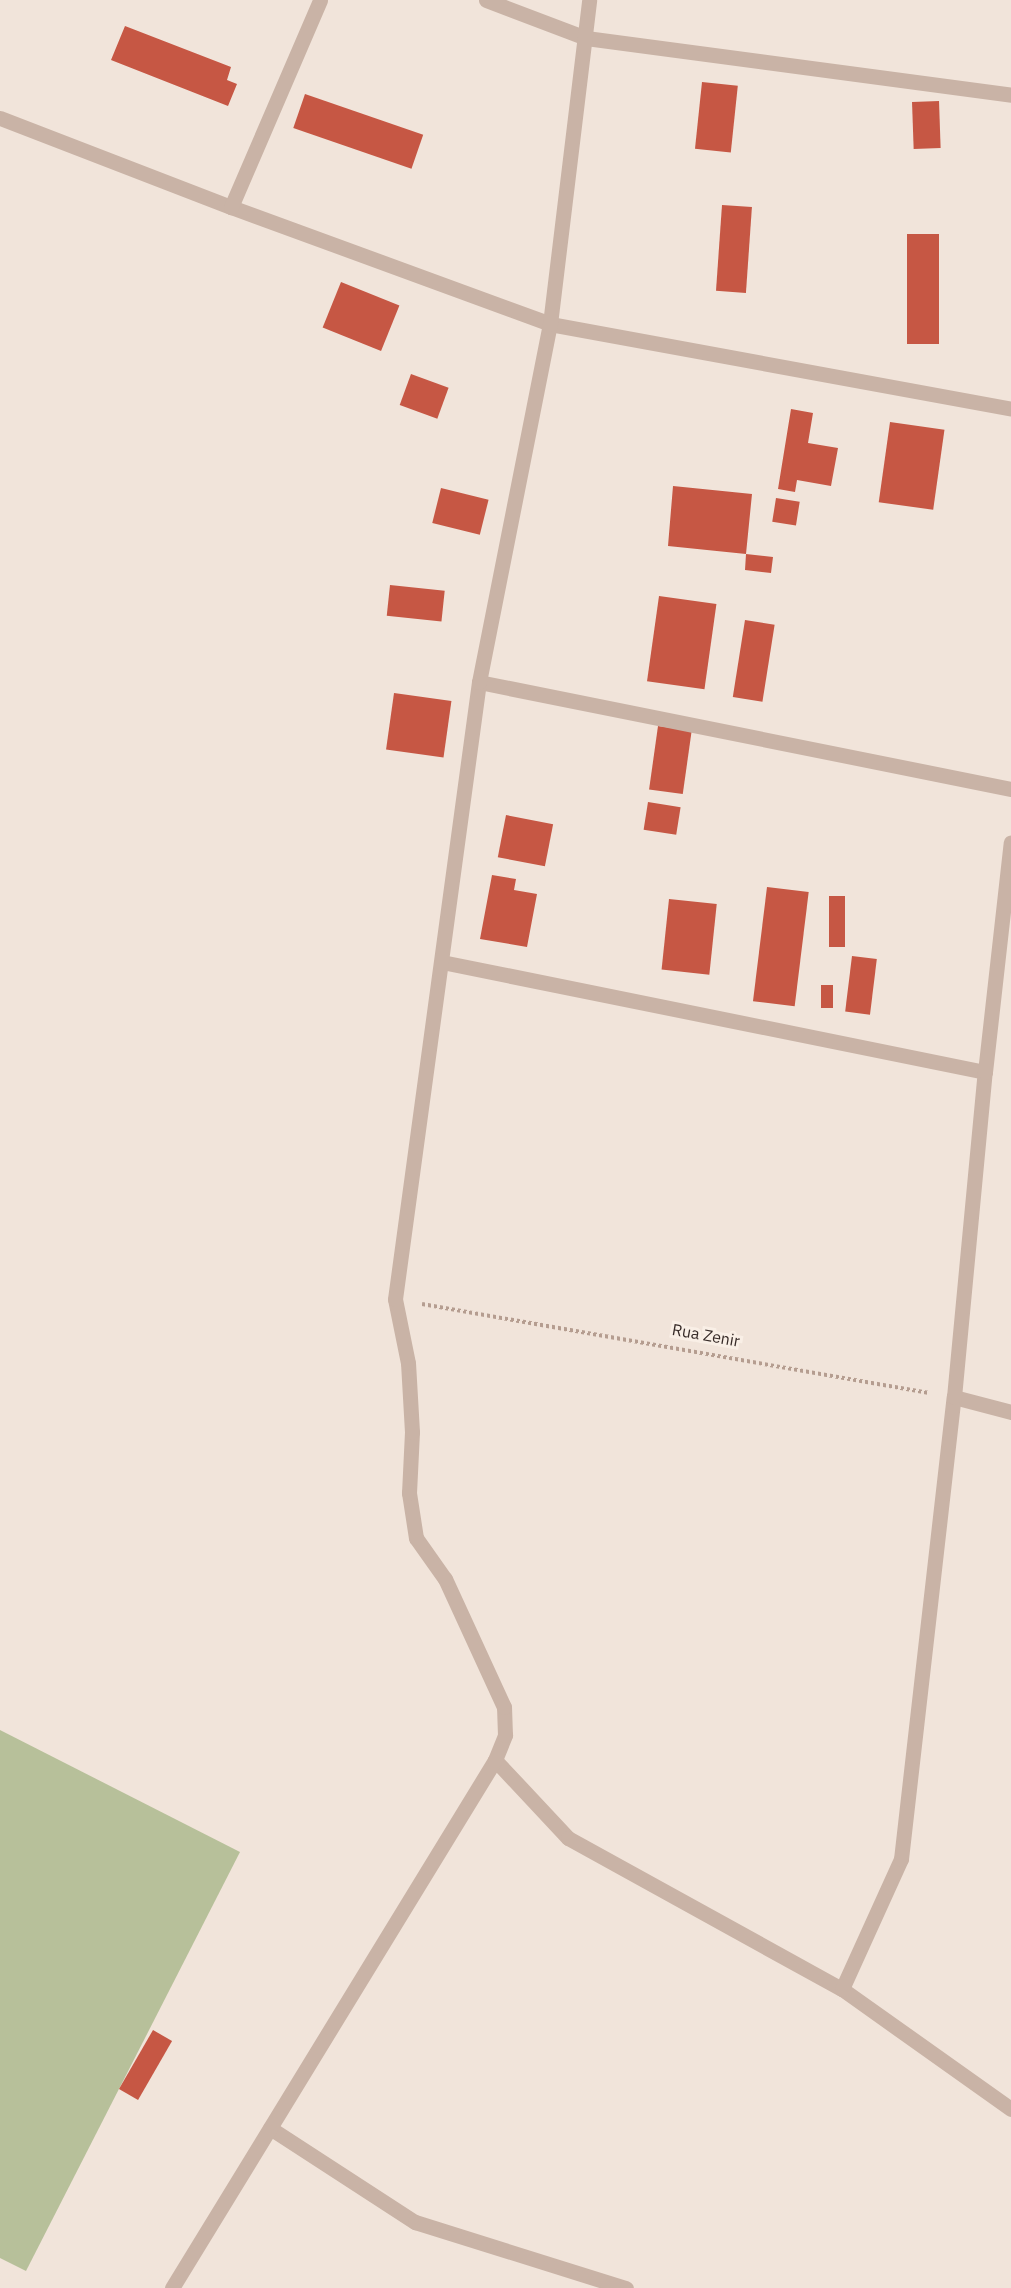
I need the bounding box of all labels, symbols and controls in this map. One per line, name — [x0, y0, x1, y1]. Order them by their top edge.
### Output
street label: Rua Zenir — [671, 1320, 741, 1350]

